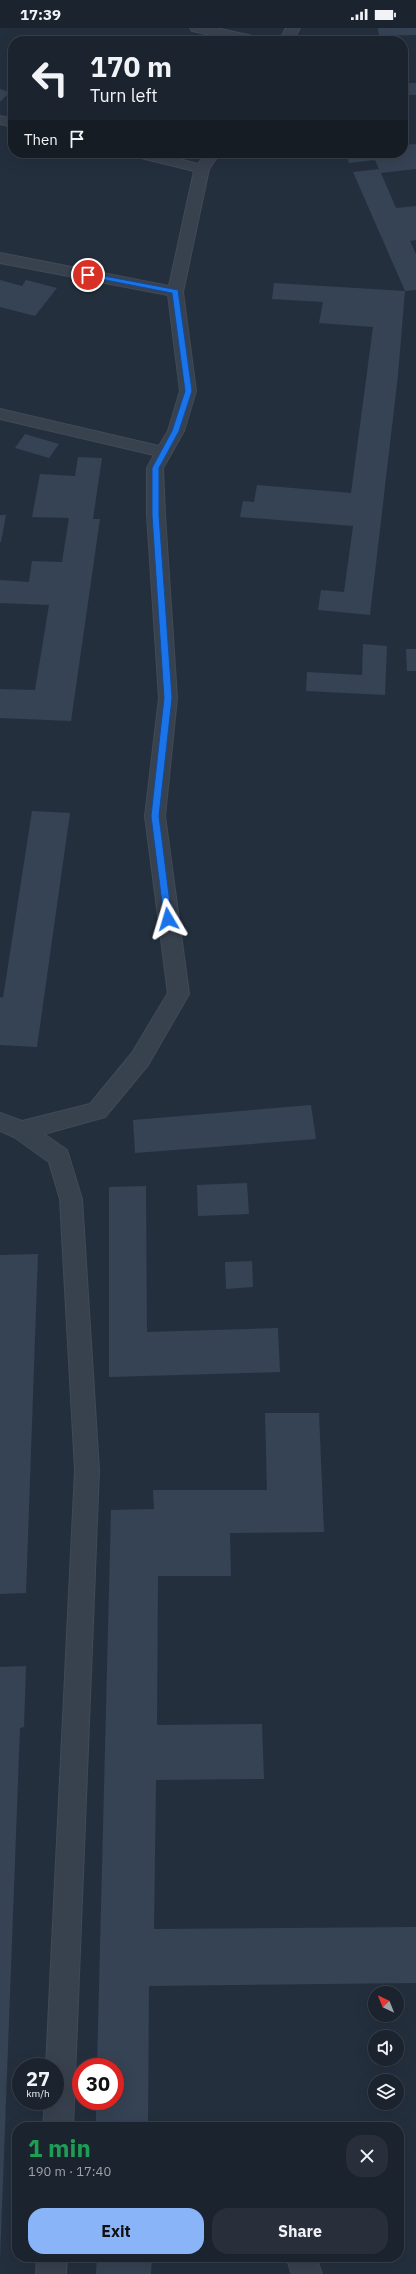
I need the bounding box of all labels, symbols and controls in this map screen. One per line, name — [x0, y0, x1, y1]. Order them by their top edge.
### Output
text: 17:39 — [20, 5, 61, 24]
text: 170 m — [90, 48, 172, 85]
icon: left — [24, 52, 76, 104]
text: Turn left — [90, 84, 158, 107]
icon: arrive — [66, 128, 88, 150]
text: Then — [24, 130, 58, 149]
pin — [71, 258, 105, 292]
icon: arrive — [77, 264, 99, 286]
position arrow — [147, 898, 189, 940]
north arrow — [368, 1986, 404, 2022]
map controls — [368, 1986, 404, 2110]
button: sound — [368, 2030, 404, 2066]
speed limit sign: 30 — [72, 2058, 124, 2110]
text: 27 — [26, 2065, 50, 2092]
button: layers — [368, 2074, 404, 2110]
text: km/h — [26, 2087, 50, 2100]
text: 1 min — [28, 2132, 91, 2164]
button: close — [346, 2135, 388, 2177]
text: 190 m · 17:40 — [28, 2163, 111, 2180]
button: Exit — [28, 2208, 204, 2254]
button: Share — [212, 2208, 388, 2254]

